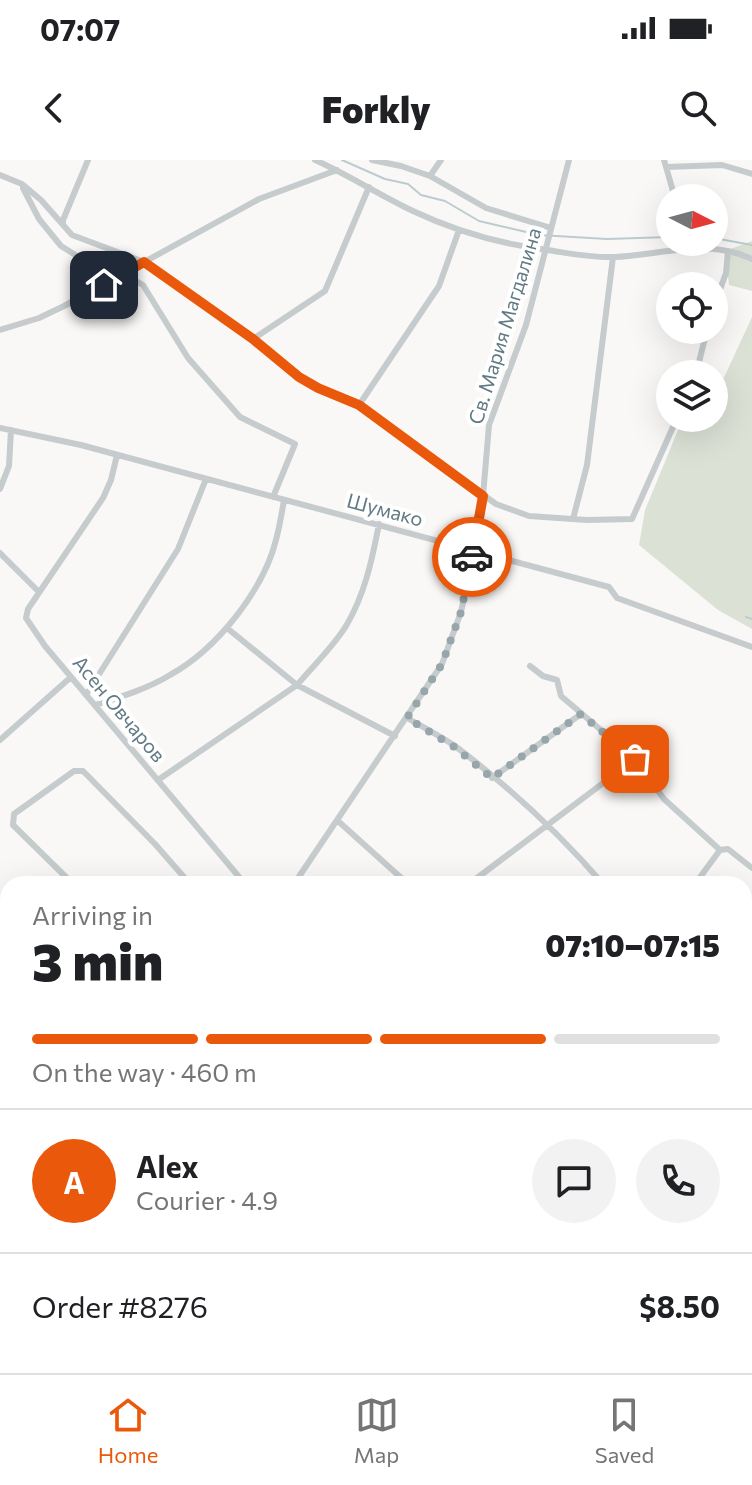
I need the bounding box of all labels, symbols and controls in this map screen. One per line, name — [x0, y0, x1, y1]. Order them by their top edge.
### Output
text: 07:07 — [40, 10, 120, 47]
icon: back — [32, 86, 76, 130]
text: Forkly — [321, 86, 431, 130]
icon: search — [676, 86, 720, 130]
north arrow — [656, 184, 728, 256]
map controls — [656, 184, 728, 432]
street label: Св. Мария Магдалина — [463, 225, 545, 427]
pin — [70, 251, 138, 319]
icon: home — [82, 263, 126, 307]
button: locate — [656, 272, 728, 344]
button: layers — [656, 360, 728, 432]
street label: Шумако — [345, 487, 426, 531]
courier — [432, 517, 512, 597]
icon: car — [450, 535, 494, 579]
street label: Асен Овчаров — [68, 650, 171, 766]
pin — [601, 725, 669, 793]
icon: bag — [613, 737, 657, 781]
text: Arriving in — [32, 899, 153, 930]
text: 07:10–07:15 — [545, 926, 720, 963]
text: 3 min — [32, 928, 163, 992]
text: On the way · 460 m — [32, 1056, 257, 1087]
button: chat — [532, 1139, 616, 1223]
button: phone — [636, 1139, 720, 1223]
text: Alex — [136, 1147, 199, 1184]
text: A — [63, 1163, 85, 1200]
text: Courier · 4.9 — [136, 1184, 278, 1215]
text: Order #8276 — [32, 1287, 208, 1324]
text: $8.50 — [639, 1287, 720, 1324]
tab: Home — [98, 1393, 158, 1468]
tab: Map — [354, 1393, 399, 1468]
tab: Saved — [595, 1393, 654, 1468]

